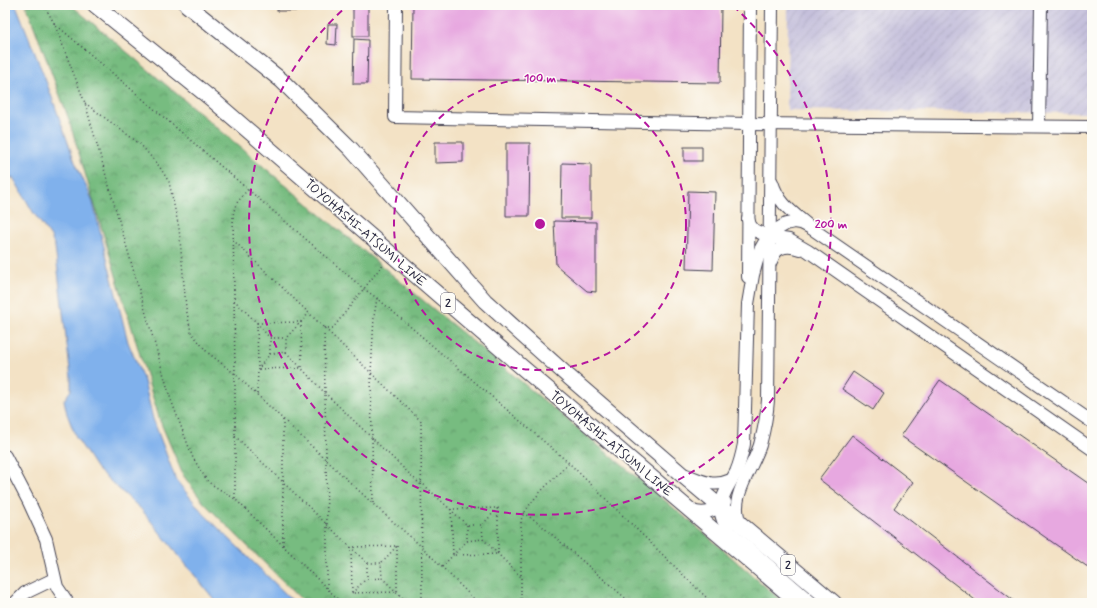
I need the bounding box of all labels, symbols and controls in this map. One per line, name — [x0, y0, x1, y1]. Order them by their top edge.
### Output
text: 100 m — [524, 71, 557, 87]
street label: TOYOHASHI-ATSUMI LINE — [301, 176, 429, 291]
centre of rings — [533, 217, 547, 231]
text: 200 m — [815, 217, 848, 233]
road number: 2 — [441, 293, 455, 313]
street label: TOYOHASHI-ATSUMI LINE — [546, 388, 676, 501]
road number: 2 — [781, 555, 795, 575]

